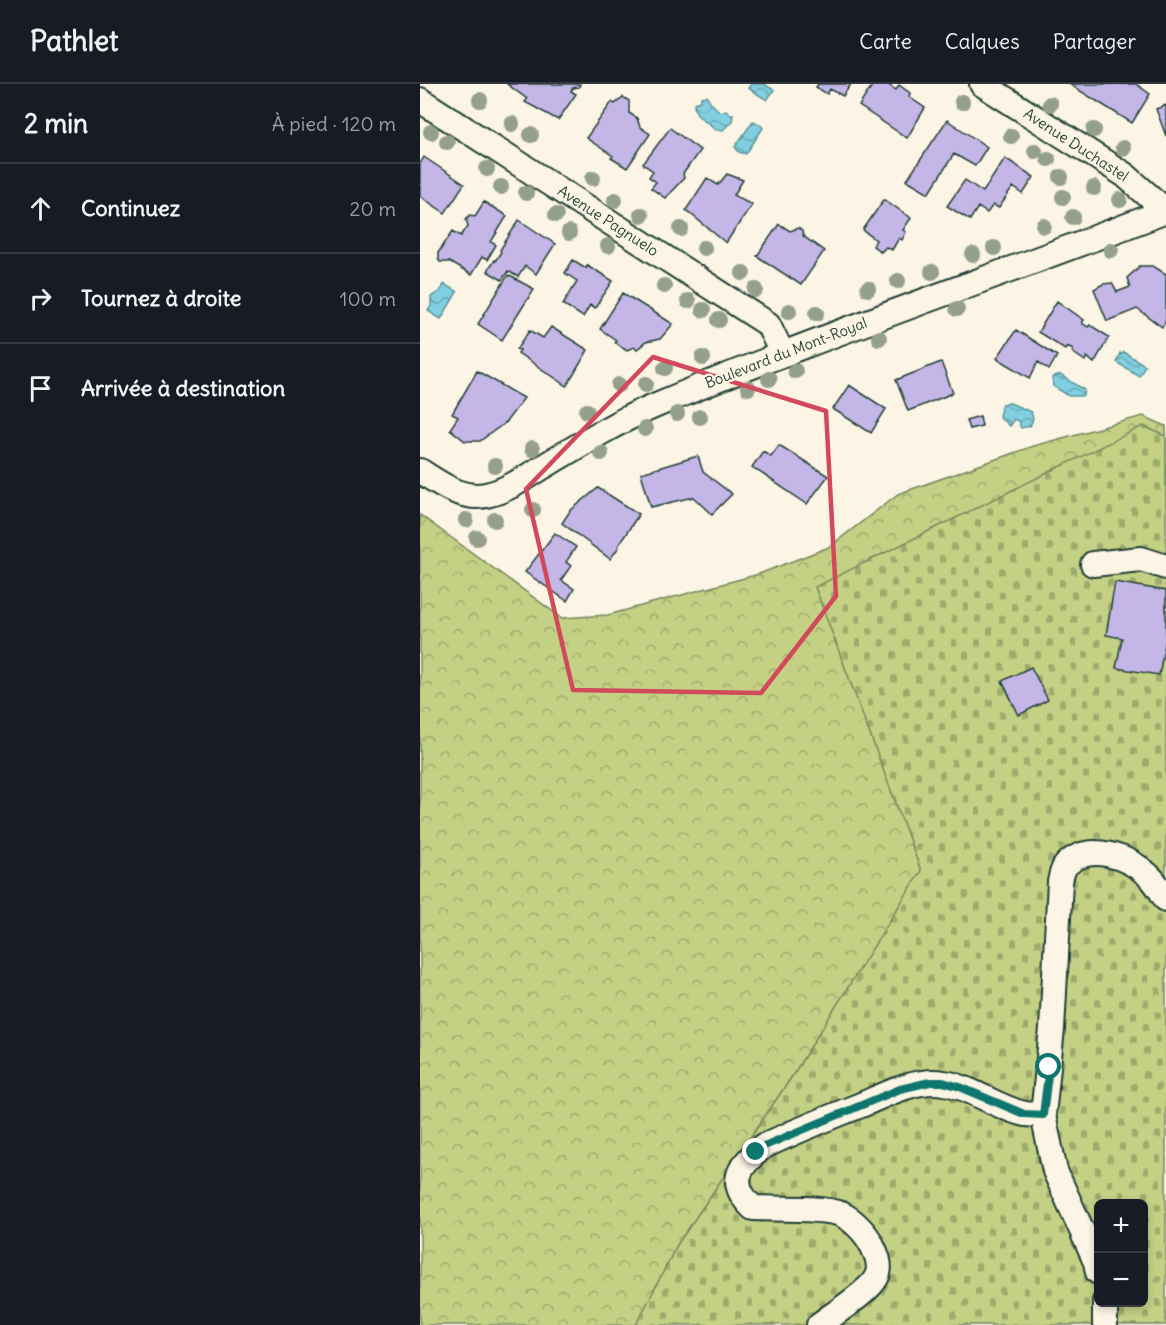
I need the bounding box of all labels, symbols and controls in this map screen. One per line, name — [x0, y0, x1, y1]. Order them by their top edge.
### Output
text: Pathlet — [30, 23, 119, 59]
text: Carte — [859, 28, 912, 55]
text: Calques — [945, 28, 1020, 55]
text: Partager — [1053, 28, 1136, 55]
street label: Avenue Duchastel — [1020, 104, 1132, 186]
text: 2 min — [24, 107, 88, 140]
text: À pied · 120 m — [272, 111, 396, 136]
street label: Avenue Pagnuelo — [554, 181, 662, 260]
icon: ahead — [24, 192, 57, 225]
text: Continuez — [81, 194, 180, 222]
text: 20 m — [350, 196, 396, 221]
icon: right — [24, 282, 57, 315]
text: Tournez à droite — [81, 284, 241, 312]
text: 100 m — [339, 286, 396, 311]
street label: Boulevard du Mont-Royal — [702, 313, 870, 392]
icon: arrive — [24, 372, 57, 405]
text: Arrivée à destination — [81, 374, 285, 402]
route start — [1035, 1053, 1061, 1079]
route end — [742, 1138, 768, 1164]
map controls — [1094, 1199, 1148, 1307]
button: + — [1094, 1199, 1148, 1253]
button: − — [1094, 1253, 1148, 1307]

